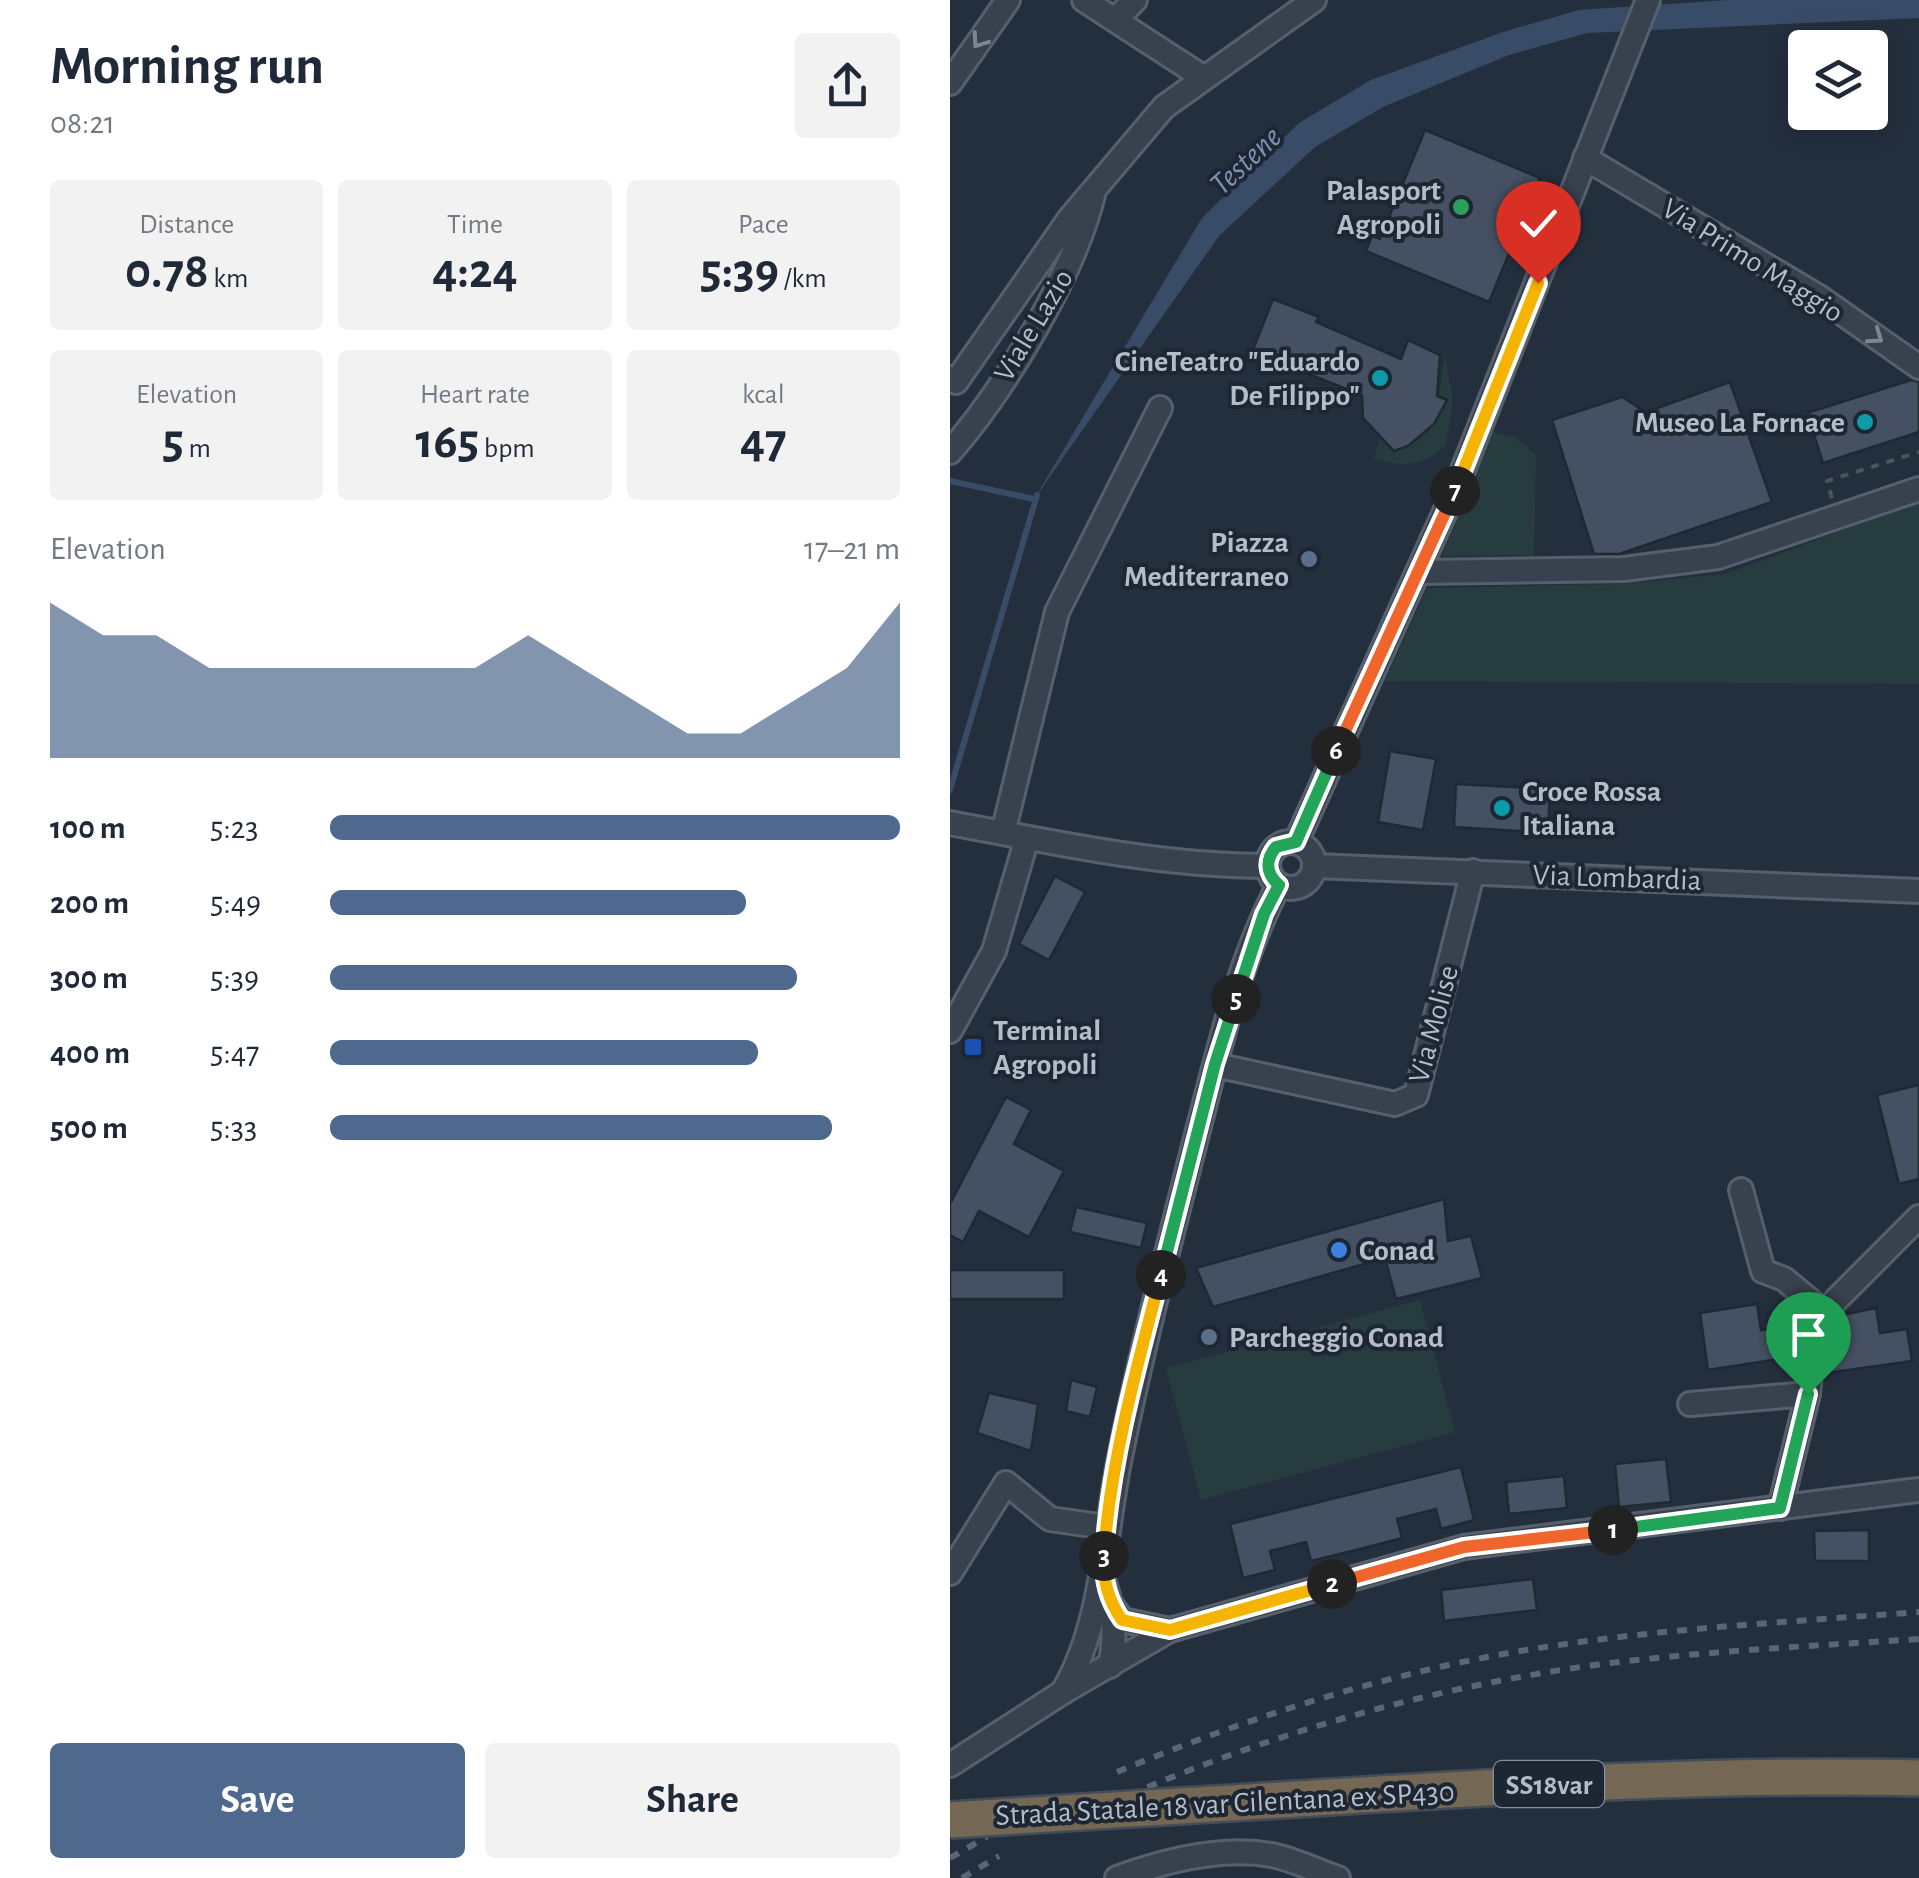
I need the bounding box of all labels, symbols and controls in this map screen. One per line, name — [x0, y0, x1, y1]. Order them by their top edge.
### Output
one-way arrow — [973, 30, 991, 49]
map controls — [1788, 30, 1888, 130]
button: layers — [1788, 30, 1888, 130]
button: share — [795, 33, 900, 138]
text: Morning run — [50, 39, 324, 94]
text: 08:21 — [50, 107, 115, 139]
water label: Testene — [1204, 120, 1287, 201]
place label: Palasport Agropoli — [1326, 176, 1441, 240]
pin — [1496, 181, 1581, 284]
street label: Via Primo Maggio — [1657, 193, 1848, 328]
marker: Palasport Agropoli — [1450, 196, 1472, 218]
icon: check — [1511, 196, 1566, 251]
text: Distance — [139, 211, 234, 239]
text: Time — [447, 211, 503, 239]
text: Pace — [738, 211, 789, 239]
text: 0.78 — [125, 247, 209, 297]
text: 4:24 — [432, 247, 518, 297]
text: 5:39 — [700, 247, 779, 297]
street label: Viale Lazio — [989, 264, 1079, 387]
text: km — [209, 265, 248, 293]
text: /km — [779, 265, 827, 293]
one-way arrow — [1865, 325, 1884, 343]
place label: CineTeatro "Eduardo De Filippo" — [1115, 347, 1360, 411]
marker: CineTeatro "Eduardo De Filippo" — [1369, 367, 1391, 389]
text: Elevation — [136, 381, 237, 409]
text: Heart rate — [420, 381, 530, 409]
text: kcal — [742, 381, 785, 409]
place label: Museo La Fornace — [1635, 408, 1845, 438]
marker: Museo La Fornace — [1854, 411, 1876, 433]
text: 5 — [162, 417, 184, 467]
text: 165 — [415, 417, 479, 467]
text: 47 — [740, 417, 787, 467]
text: m — [184, 435, 211, 463]
text: bpm — [479, 435, 535, 463]
pin: 7 — [1430, 466, 1480, 516]
text: 7 — [1449, 477, 1461, 505]
place label: Piazza Mediterraneo — [1124, 528, 1289, 592]
text: Elevation — [50, 533, 166, 565]
text: 17–21 m — [804, 533, 900, 565]
marker: Piazza Mediterraneo — [1298, 548, 1320, 570]
pin: 6 — [1311, 726, 1361, 776]
text: 6 — [1329, 737, 1343, 765]
place label: Croce Rossa Italiana — [1522, 777, 1662, 841]
marker: Croce Rossa Italiana — [1491, 797, 1513, 819]
text: 100 m — [50, 812, 126, 844]
text: 5:23 — [210, 812, 258, 844]
street label: Via Lombardia — [1532, 860, 1702, 896]
text: 200 m — [50, 887, 129, 919]
text: 5:49 — [210, 887, 261, 919]
text: 300 m — [50, 962, 128, 994]
text: 5:39 — [210, 962, 259, 994]
street label: Via Molise — [1404, 962, 1464, 1086]
pin: 5 — [1211, 974, 1261, 1024]
text: 5 — [1230, 985, 1242, 1013]
place label: Terminal Agropoli — [993, 1016, 1101, 1080]
marker: Terminal Agropoli — [962, 1036, 984, 1058]
text: 400 m — [50, 1037, 130, 1069]
text: 5:47 — [210, 1037, 259, 1069]
text: 500 m — [50, 1112, 128, 1144]
text: 5:33 — [210, 1112, 257, 1144]
place label: Conad — [1359, 1236, 1435, 1266]
marker: Conad — [1328, 1239, 1350, 1261]
pin: 4 — [1136, 1250, 1186, 1300]
text: 4 — [1154, 1261, 1168, 1289]
pin — [1766, 1292, 1851, 1395]
icon: arrive — [1781, 1307, 1836, 1362]
place label: Parcheggio Conad — [1229, 1323, 1444, 1353]
marker: Parcheggio Conad — [1198, 1326, 1220, 1348]
pin: 1 — [1588, 1505, 1638, 1555]
text: 1 — [1608, 1516, 1618, 1544]
pin: 3 — [1079, 1531, 1129, 1581]
text: 3 — [1098, 1542, 1110, 1570]
pin: 2 — [1307, 1559, 1357, 1609]
text: 2 — [1325, 1570, 1339, 1598]
button: Save — [50, 1743, 465, 1858]
button: Share — [485, 1743, 900, 1858]
road number: SS18var — [1494, 1761, 1604, 1807]
street label: Strada Statale 18 var Cilentana ex SP430 — [995, 1777, 1455, 1831]

